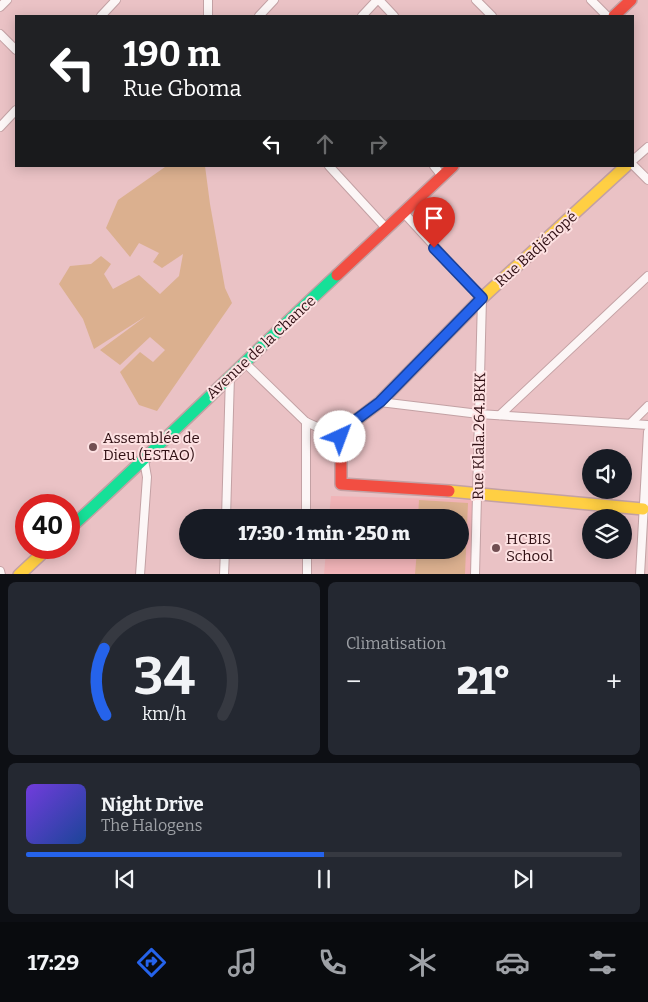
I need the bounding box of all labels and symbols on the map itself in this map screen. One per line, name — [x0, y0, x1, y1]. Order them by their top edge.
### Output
pin — [413, 197, 455, 248]
street label: Rue Badjénopé — [491, 207, 581, 291]
street label: Avenue de la Chance — [203, 292, 319, 402]
street label: Rue Klala.264.BKK — [469, 372, 489, 500]
position arrow — [313, 410, 365, 462]
place label: Assemblée de Dieu (ESTAO) — [103, 429, 200, 464]
marker: Assemblée de Dieu (ESTAO) — [87, 441, 99, 453]
speed limit sign: 40 — [15, 494, 80, 559]
place label: HCBIS School — [506, 530, 553, 565]
marker: HCBIS School — [490, 542, 502, 554]

